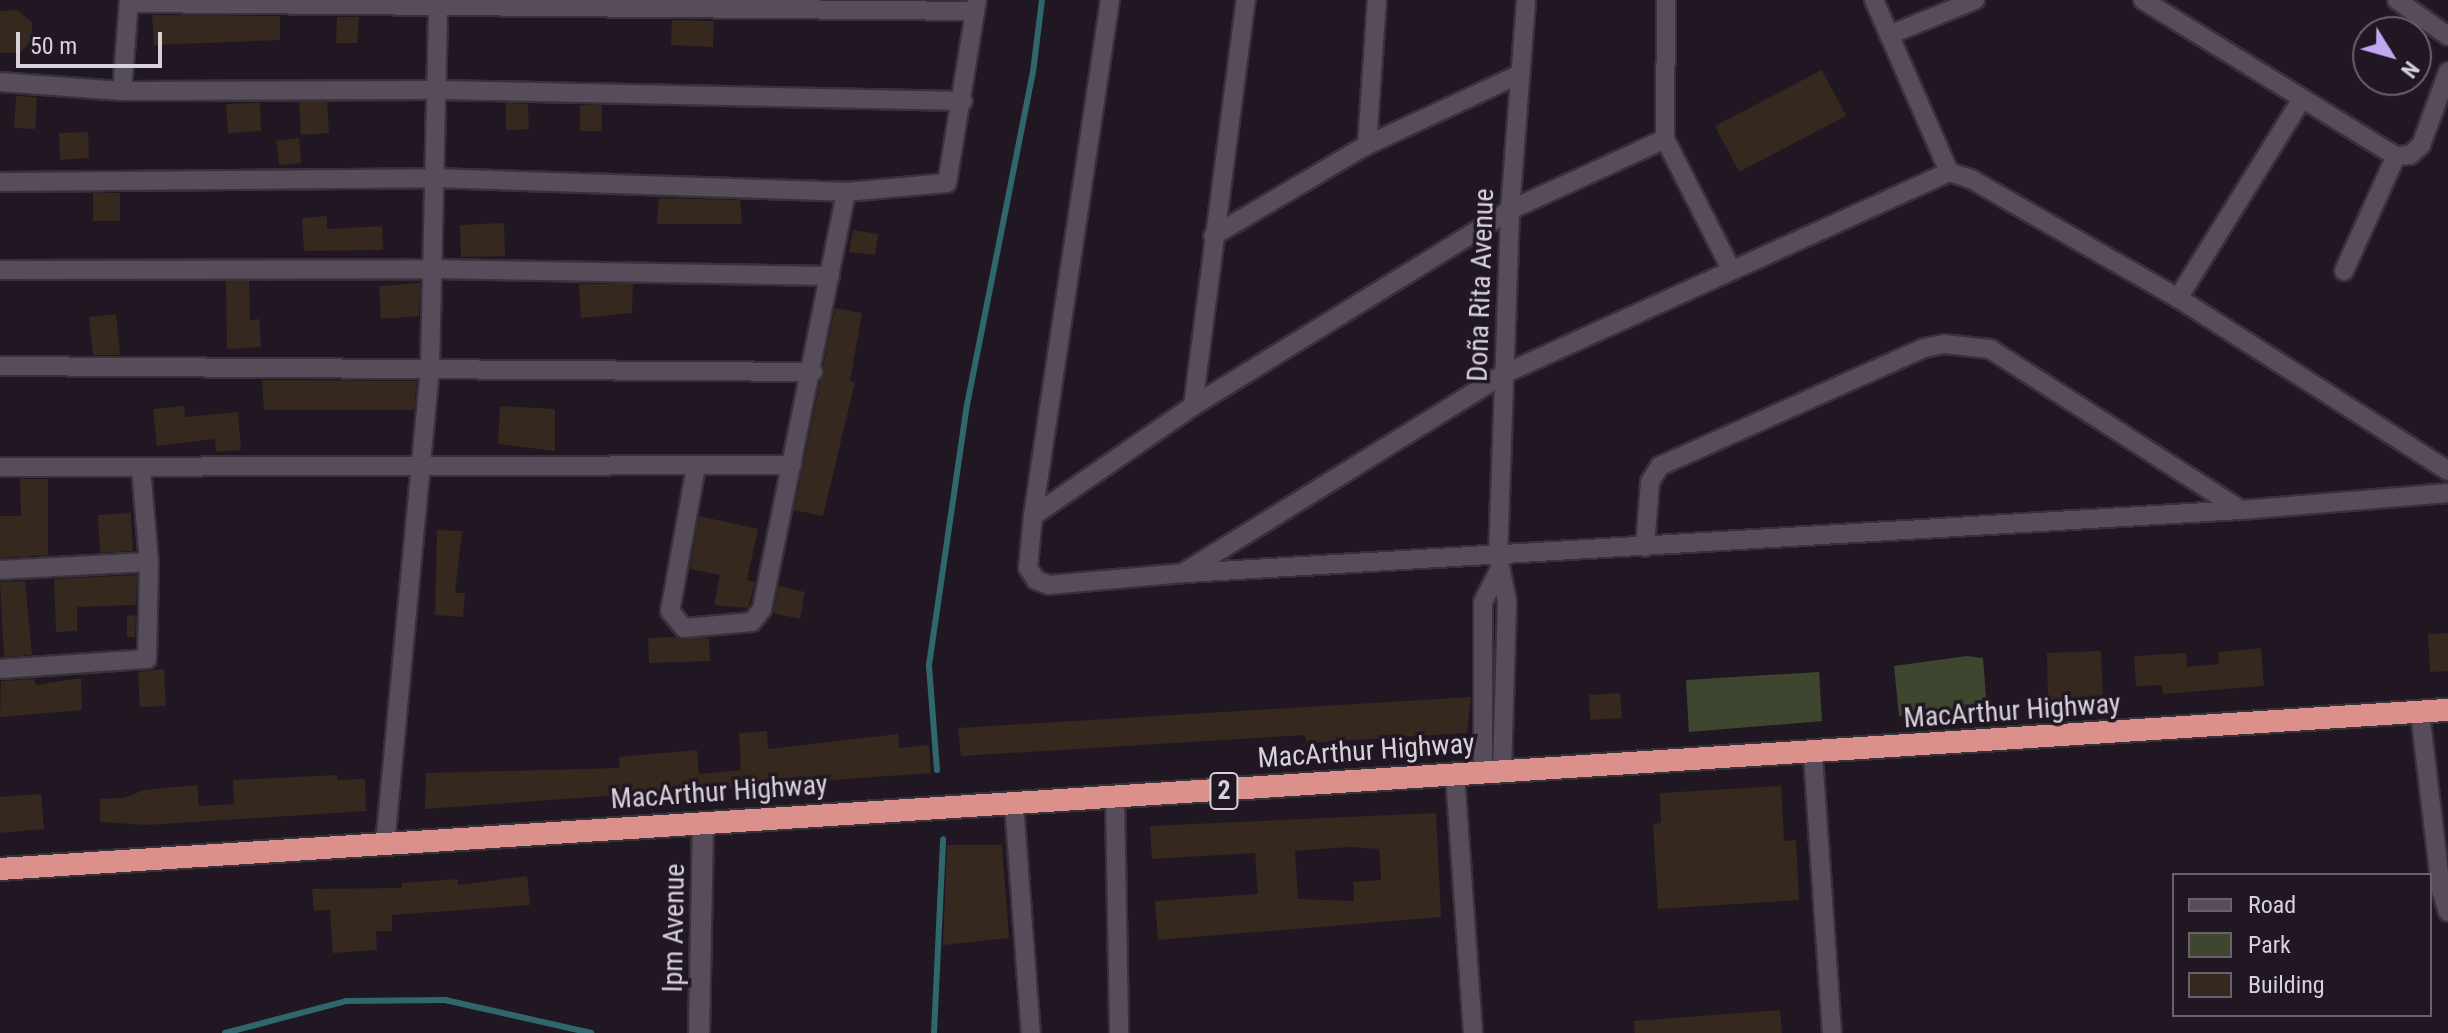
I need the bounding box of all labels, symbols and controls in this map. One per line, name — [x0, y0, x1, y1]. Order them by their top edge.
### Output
scale bar — [20, 16, 166, 66]
north arrow — [2352, 16, 2432, 96]
text: 50 m — [30, 32, 77, 60]
text: N — [2396, 57, 2424, 82]
street label: Doña Rita Avenue — [1461, 188, 1501, 382]
street label: MacArthur Highway — [1902, 687, 2122, 735]
street label: MacArthur Highway — [1256, 727, 1476, 775]
street label: MacArthur Highway — [609, 768, 829, 816]
road number: 2 — [1208, 769, 1240, 813]
street label: Ipm Avenue — [656, 863, 692, 993]
legend — [2172, 873, 2432, 1017]
text: Road — [2248, 891, 2296, 919]
text: Park — [2248, 931, 2291, 959]
text: Building — [2248, 971, 2325, 999]

